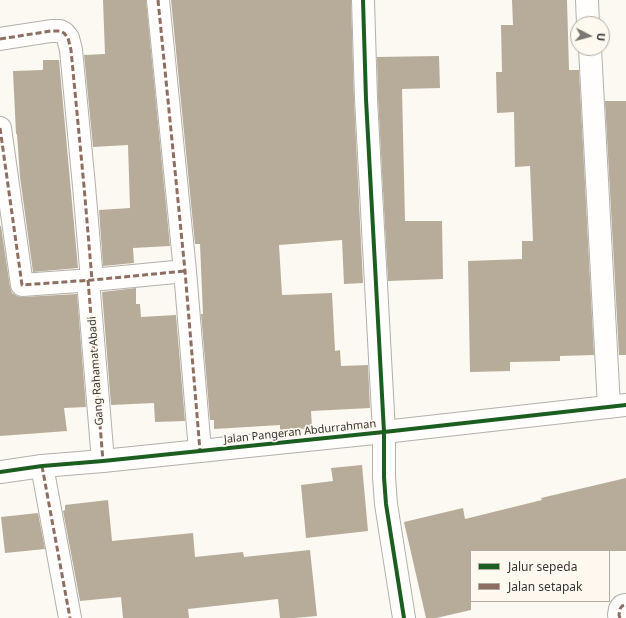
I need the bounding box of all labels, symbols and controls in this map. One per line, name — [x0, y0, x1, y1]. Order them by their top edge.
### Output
north arrow — [570, 16, 610, 56]
text: U — [594, 32, 609, 42]
street label: Gang Rahamat Abadi — [86, 316, 106, 426]
street label: Jalan Pangeran Abdurrahman — [223, 417, 377, 447]
legend — [470, 550, 610, 602]
text: Jalur sepeda — [508, 558, 577, 575]
text: Jalan setapak — [508, 578, 582, 595]

